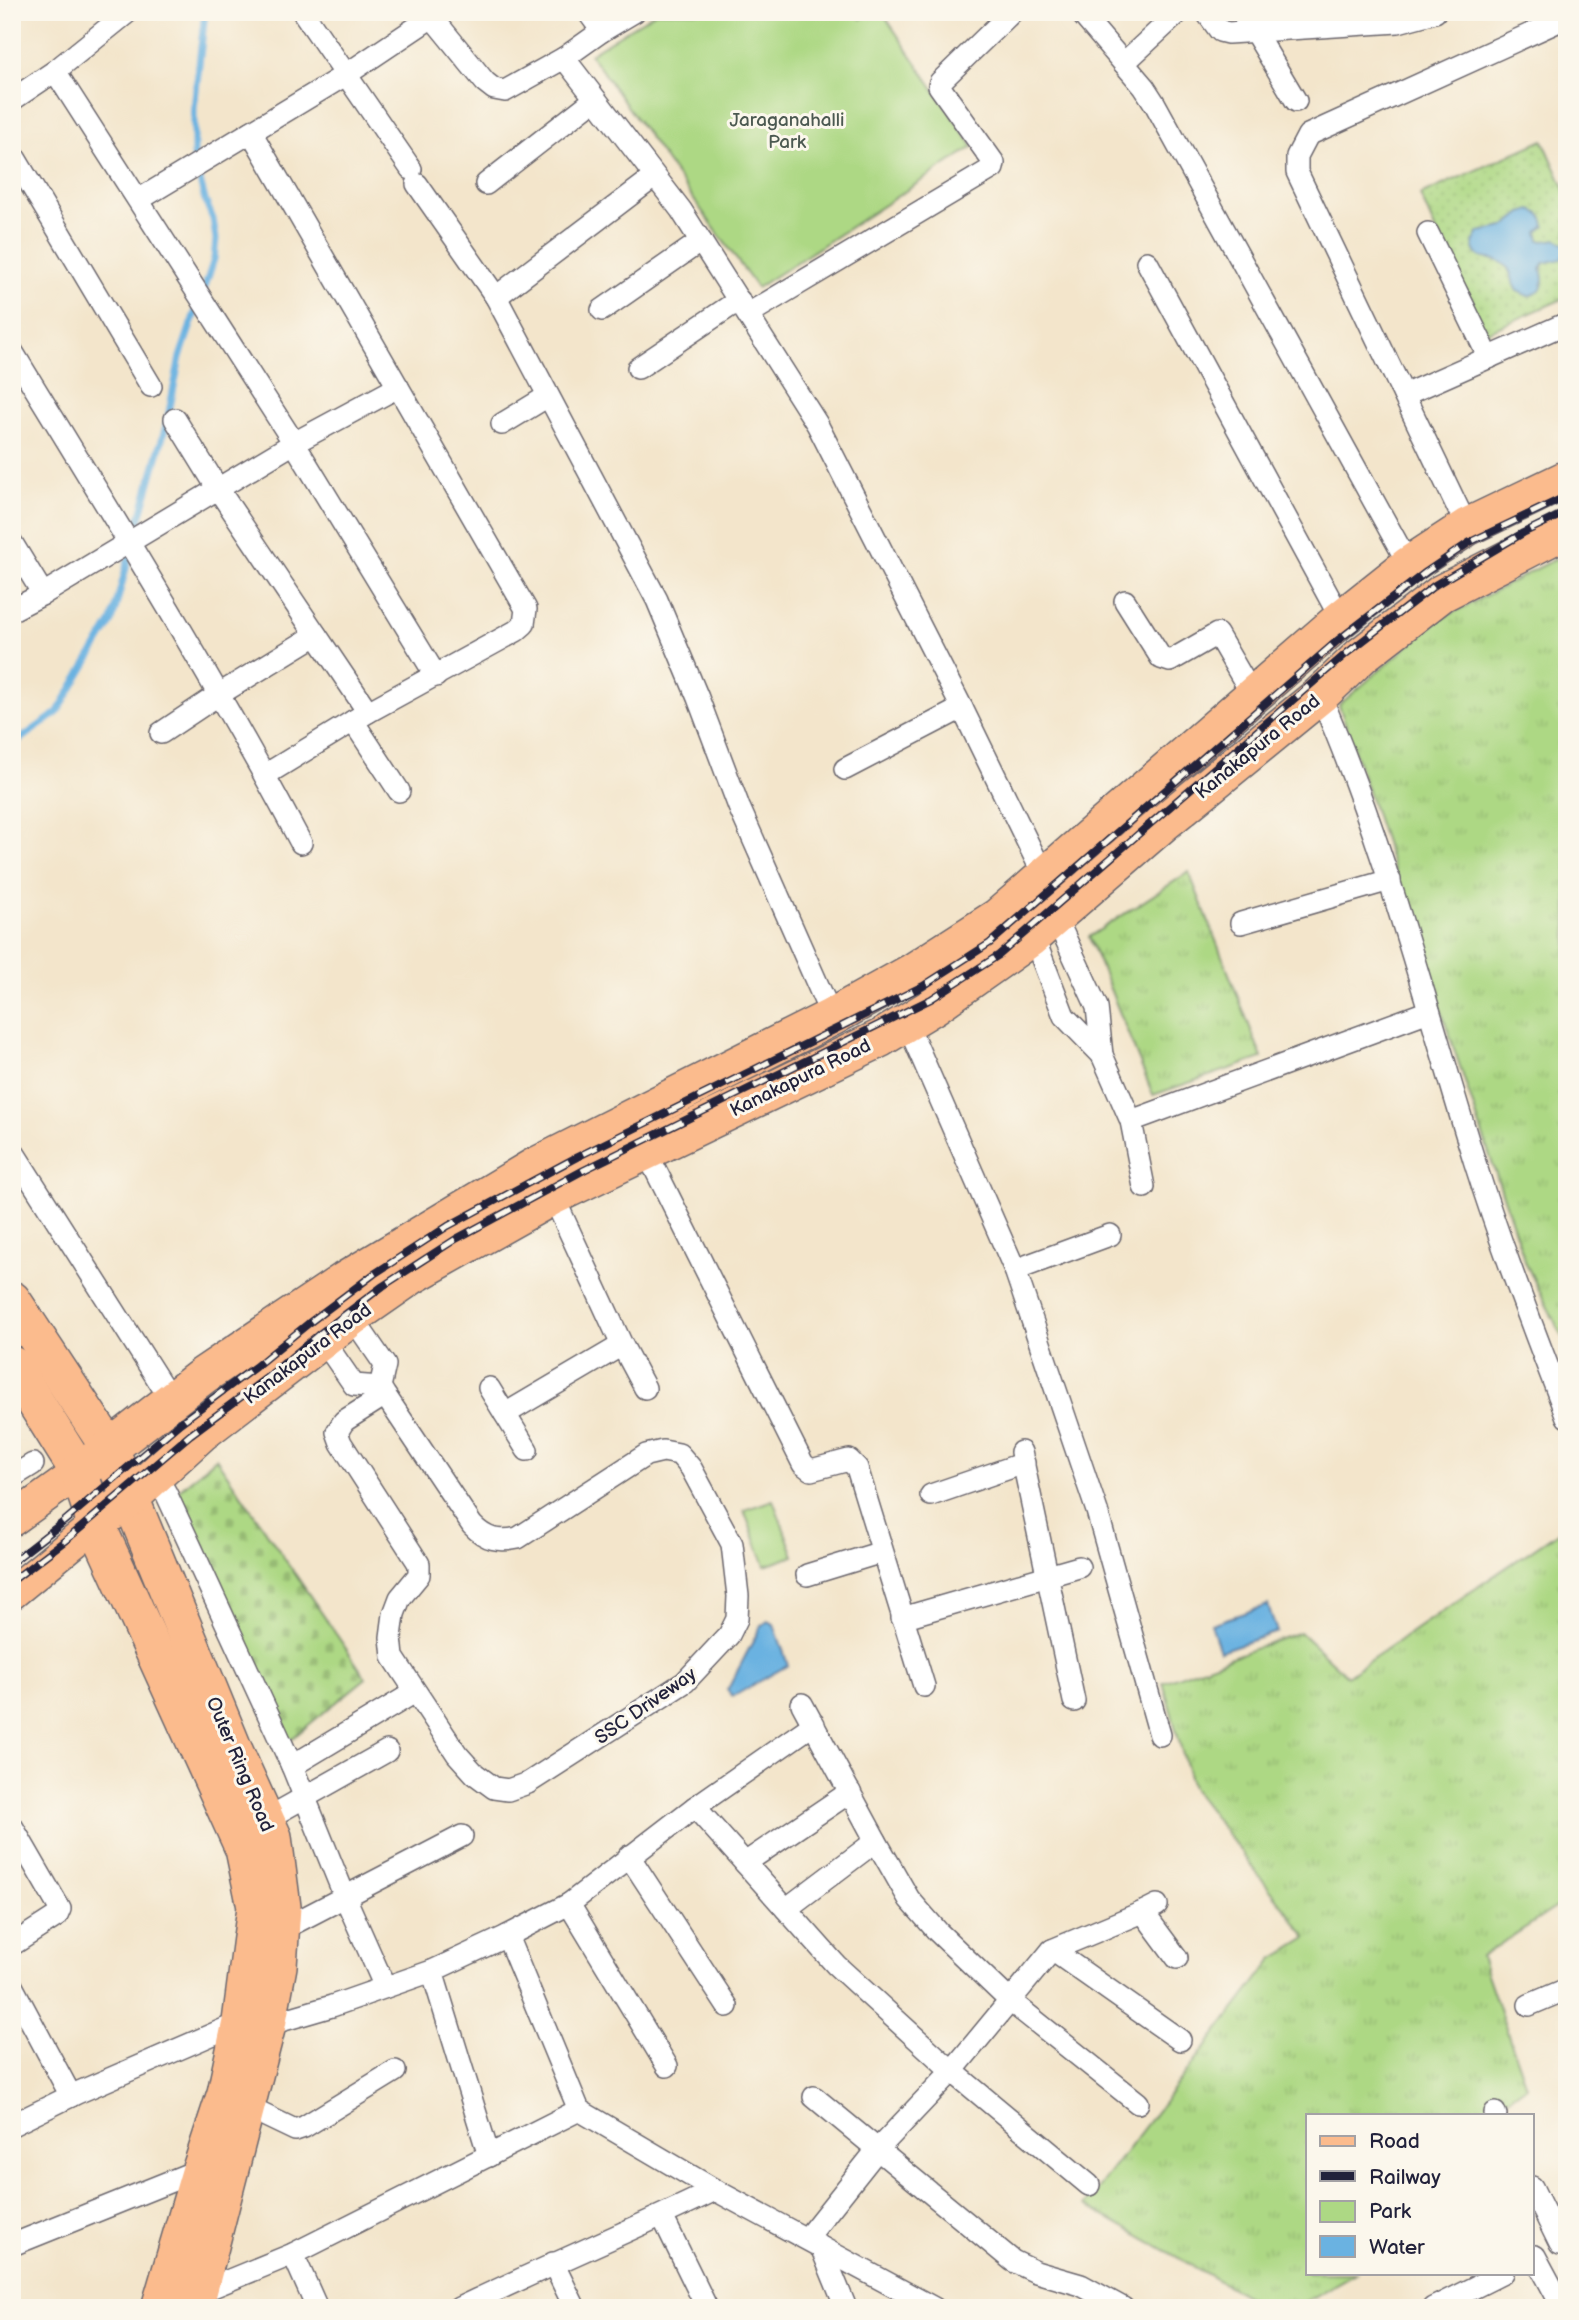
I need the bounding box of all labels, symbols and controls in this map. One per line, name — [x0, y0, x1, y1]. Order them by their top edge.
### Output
park label: Jaraganahalli Park — [730, 109, 844, 154]
street label: Kanakapura Road — [1191, 690, 1325, 804]
street label: Kanakapura Road — [727, 1034, 875, 1122]
street label: Kanakapura Road — [240, 1299, 376, 1410]
street label: SSC Driveway — [591, 1663, 701, 1750]
street label: Outer Ring Road — [201, 1694, 278, 1835]
legend — [1306, 2114, 1534, 2274]
text: Road — [1369, 2129, 1420, 2154]
text: Railway — [1369, 2165, 1441, 2190]
text: Park — [1369, 2199, 1412, 2224]
text: Water — [1369, 2235, 1425, 2260]

